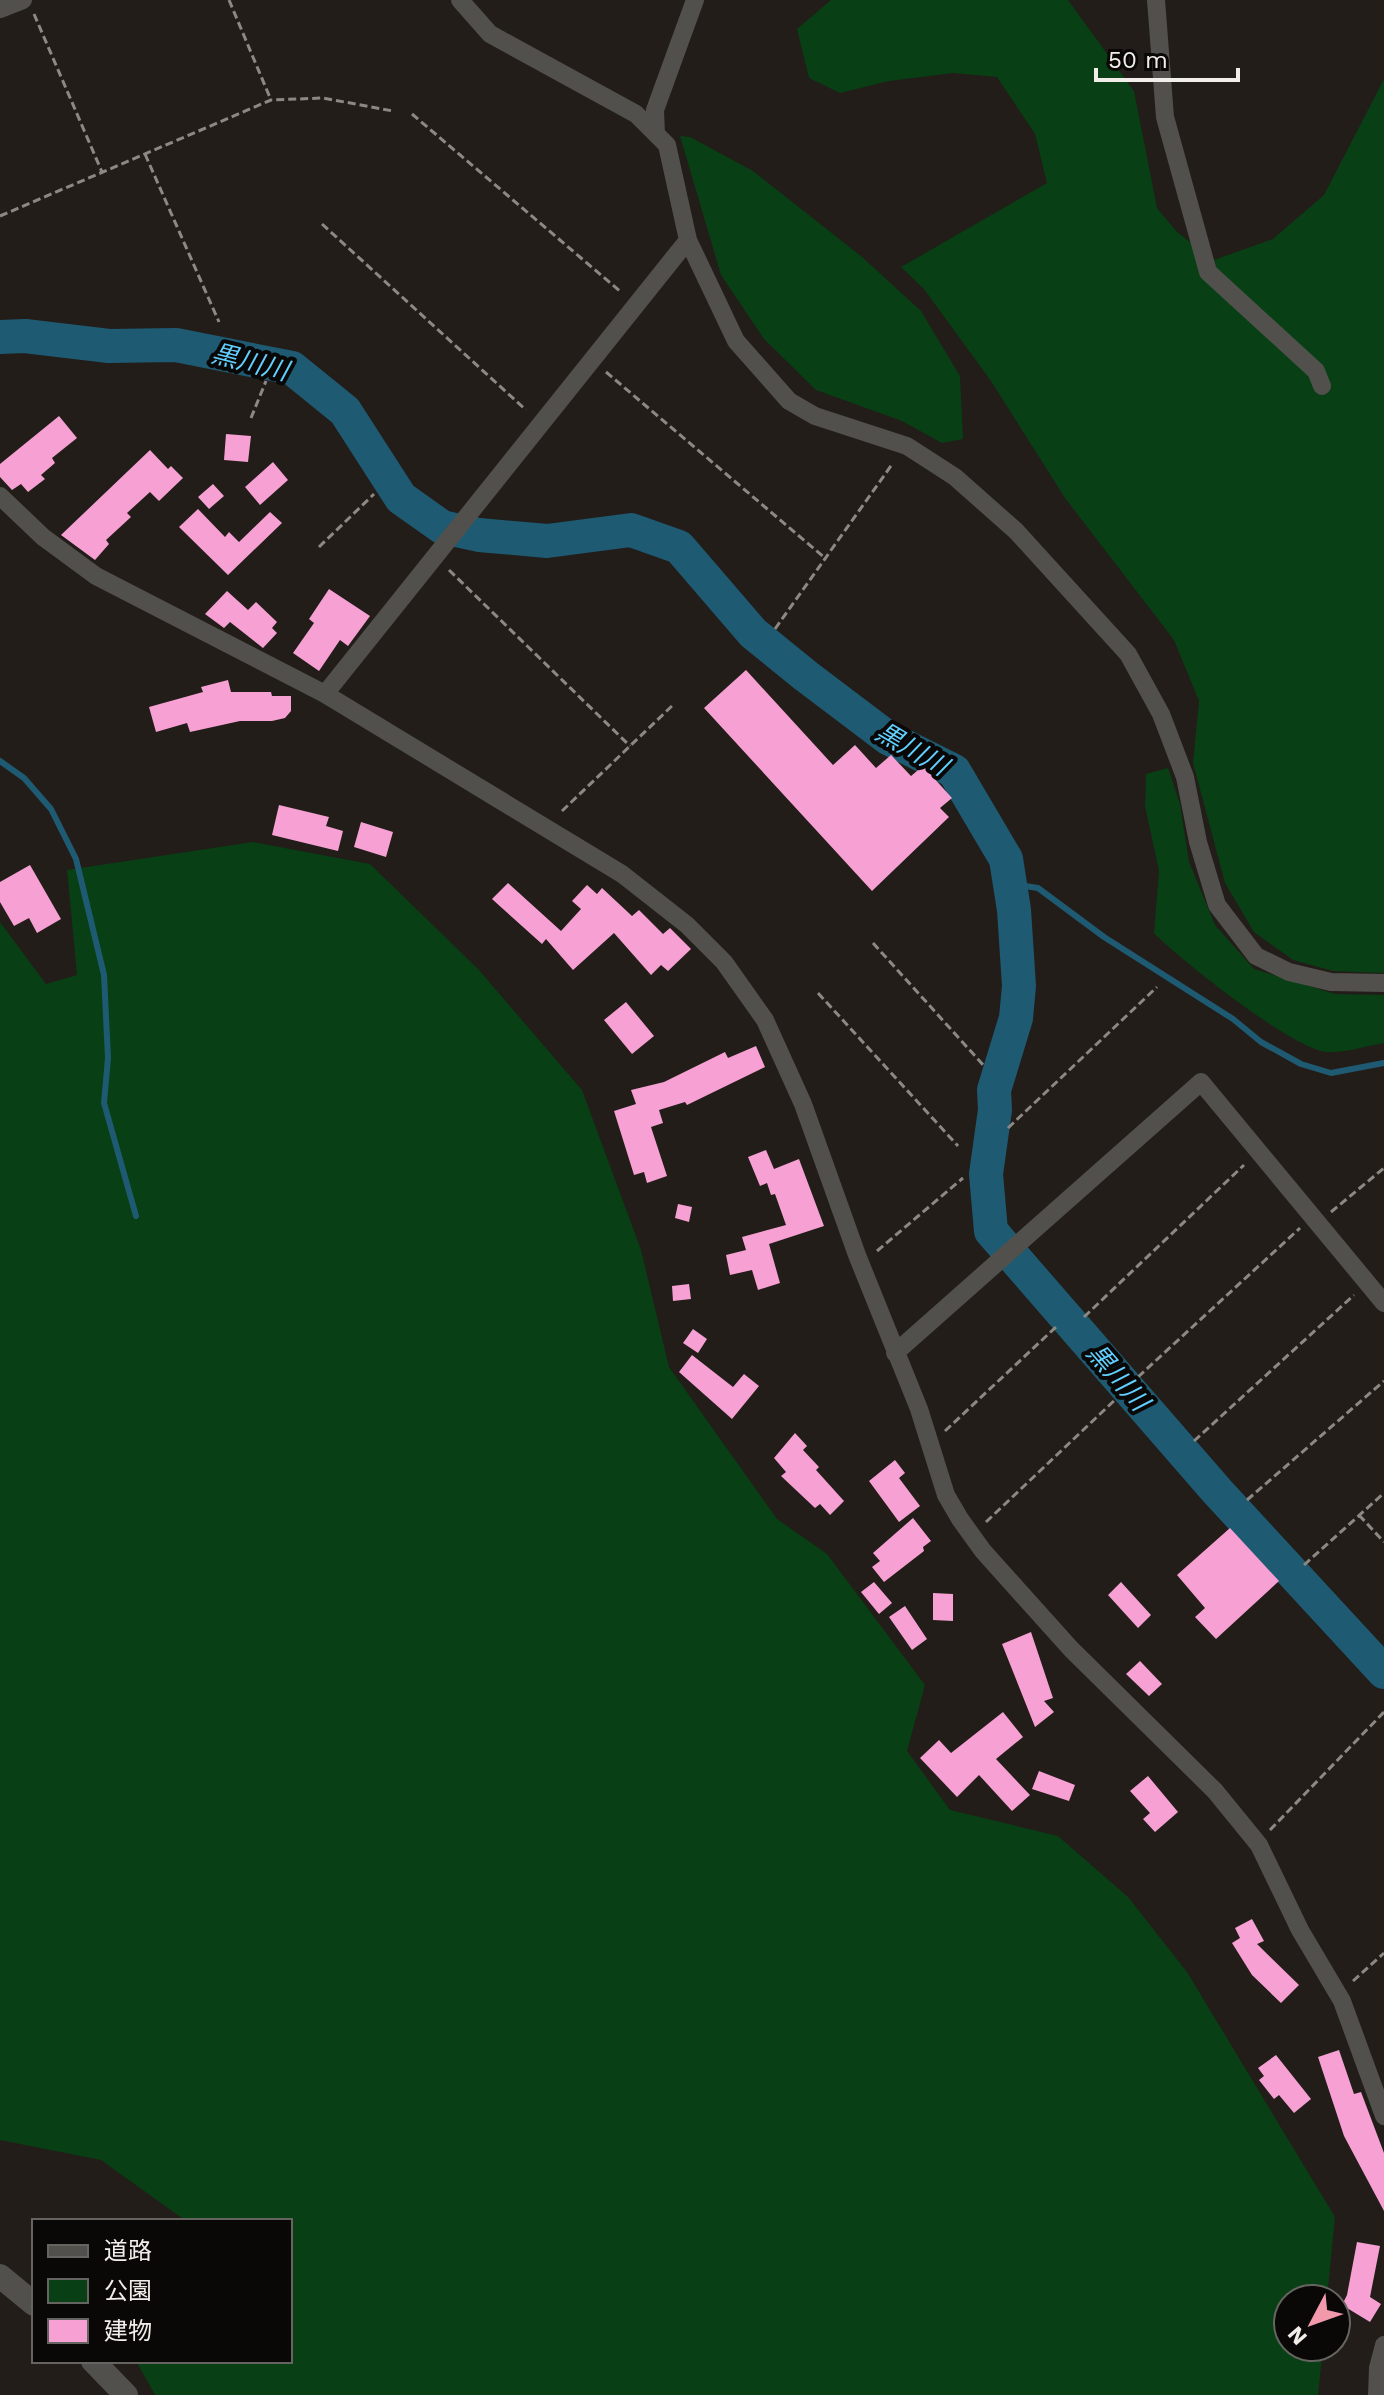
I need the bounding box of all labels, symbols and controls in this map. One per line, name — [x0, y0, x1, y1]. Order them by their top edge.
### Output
scale bar — [1096, 32, 1238, 82]
text: 50 m — [1108, 46, 1168, 74]
water label: 黒川川 — [209, 338, 294, 387]
water label: 黒川川 — [871, 717, 956, 783]
water label: 黒川川 — [1081, 1338, 1157, 1419]
legend — [32, 2219, 292, 2363]
text: 道路 — [104, 2237, 152, 2265]
text: 公園 — [104, 2277, 152, 2305]
north arrow — [1272, 2283, 1352, 2363]
text: 建物 — [104, 2317, 152, 2345]
text: N — [1282, 2321, 1312, 2350]

